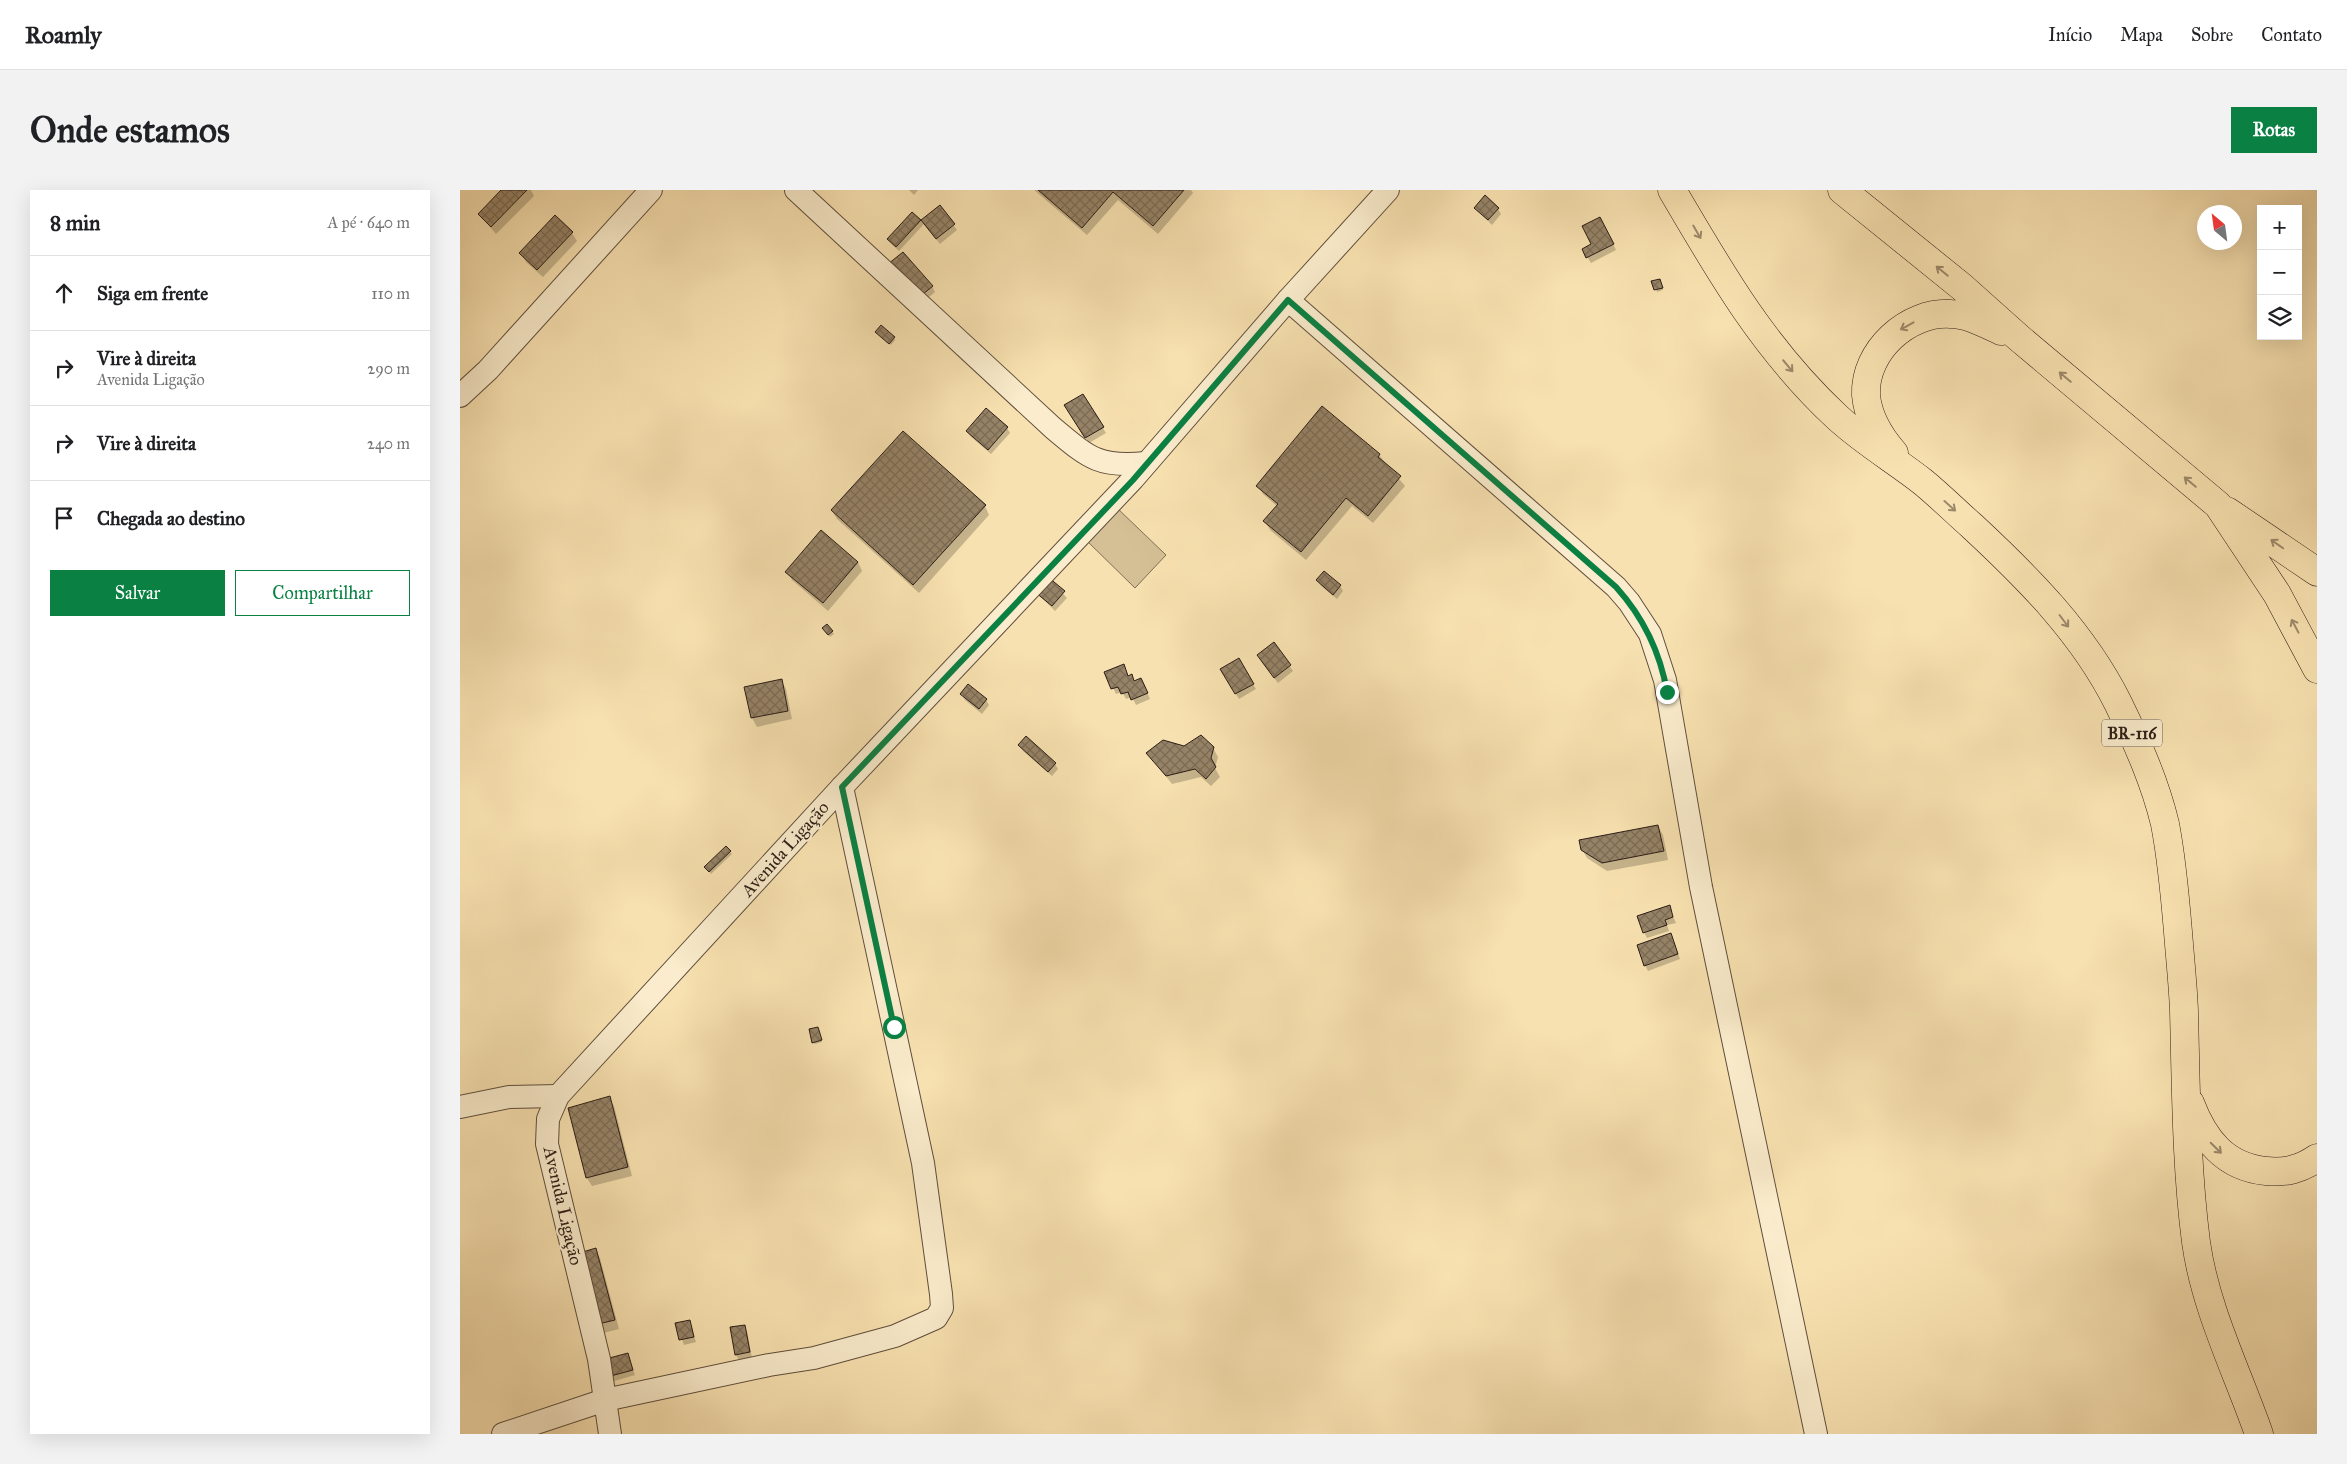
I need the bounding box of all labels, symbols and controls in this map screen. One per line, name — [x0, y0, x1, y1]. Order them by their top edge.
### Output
text: Roamly — [25, 20, 102, 50]
text: Início — [2048, 24, 2092, 46]
text: Mapa — [2120, 24, 2163, 46]
text: Sobre — [2191, 24, 2233, 46]
text: Contato — [2261, 24, 2322, 46]
button: Rotas — [2231, 107, 2317, 153]
text: Onde estamos — [30, 109, 230, 152]
north arrow — [2197, 205, 2242, 250]
map controls — [2257, 205, 2302, 340]
button: + — [2257, 205, 2302, 250]
text: 8 min — [50, 210, 100, 236]
text: A pé · 640 m — [327, 213, 410, 232]
one-way arrow — [1692, 225, 1702, 239]
button: − — [2257, 250, 2302, 295]
one-way arrow — [1936, 266, 1949, 277]
icon: ahead — [50, 279, 78, 307]
text: Siga em frente — [97, 282, 208, 305]
text: 110 m — [371, 284, 410, 303]
button: layers — [2257, 295, 2302, 340]
one-way arrow — [1900, 321, 1914, 331]
text: Vire à direita — [97, 347, 196, 370]
icon: right — [50, 354, 78, 382]
text: 290 m — [367, 359, 410, 378]
one-way arrow — [1782, 360, 1793, 373]
text: Avenida Ligação — [97, 370, 205, 389]
one-way arrow — [2059, 372, 2072, 383]
icon: right — [50, 429, 78, 457]
text: Vire à direita — [97, 432, 196, 455]
text: 240 m — [367, 434, 410, 453]
one-way arrow — [2184, 476, 2197, 487]
one-way arrow — [1943, 501, 1956, 512]
icon: arrive — [50, 504, 78, 532]
text: Chegada ao destino — [97, 507, 245, 530]
one-way arrow — [2270, 539, 2284, 549]
button: Salvar — [50, 570, 225, 616]
button: Compartilhar — [235, 570, 410, 616]
one-way arrow — [2059, 614, 2070, 627]
one-way arrow — [2290, 619, 2299, 634]
route end — [1656, 681, 1679, 704]
road number: BR-116 — [2102, 720, 2162, 746]
street label: Avenida Ligação — [736, 797, 834, 903]
route start — [883, 1016, 906, 1039]
one-way arrow — [2210, 1141, 2222, 1153]
street label: Avenida Ligação — [537, 1144, 587, 1268]

